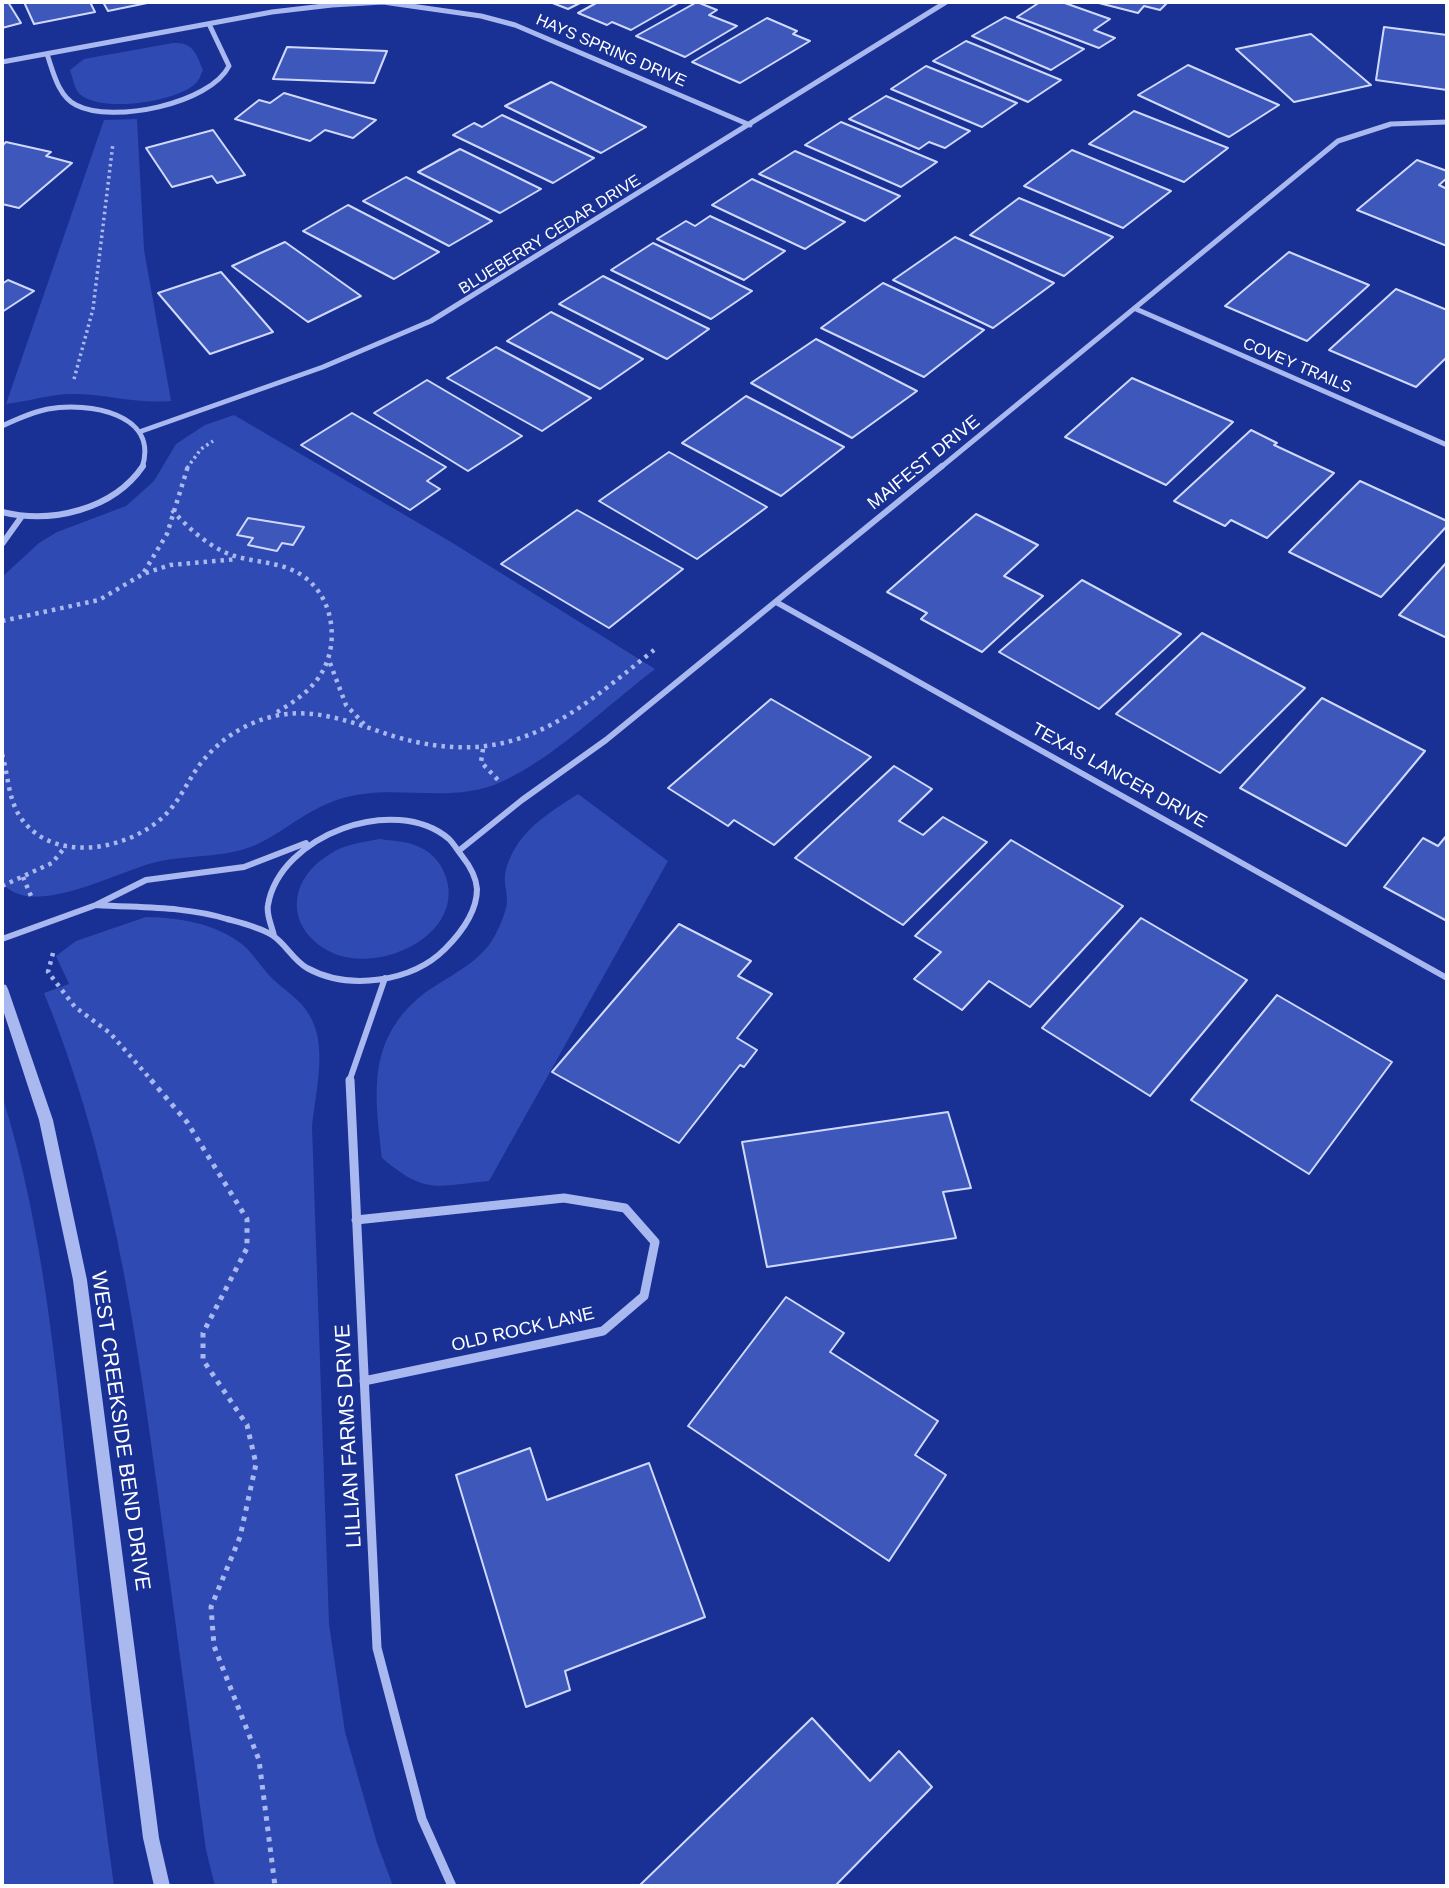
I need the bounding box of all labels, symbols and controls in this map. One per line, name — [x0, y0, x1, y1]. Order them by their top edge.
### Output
street label: HAYS SPRING DRIVE — [533, 11, 689, 91]
street label: BLUEBERRY CEDAR DRIVE — [456, 171, 644, 299]
street label: COVEY TRAILS — [1240, 334, 1354, 398]
street label: MAIFEST DRIVE — [864, 411, 984, 515]
street label: TEXAS LANCER DRIVE — [1028, 719, 1210, 833]
street label: WEST CREEKSIDE BEND DRIVE — [85, 1270, 155, 1592]
street label: OLD ROCK LANE — [449, 1303, 597, 1357]
street label: LILLIAN FARMS DRIVE — [331, 1323, 367, 1549]

